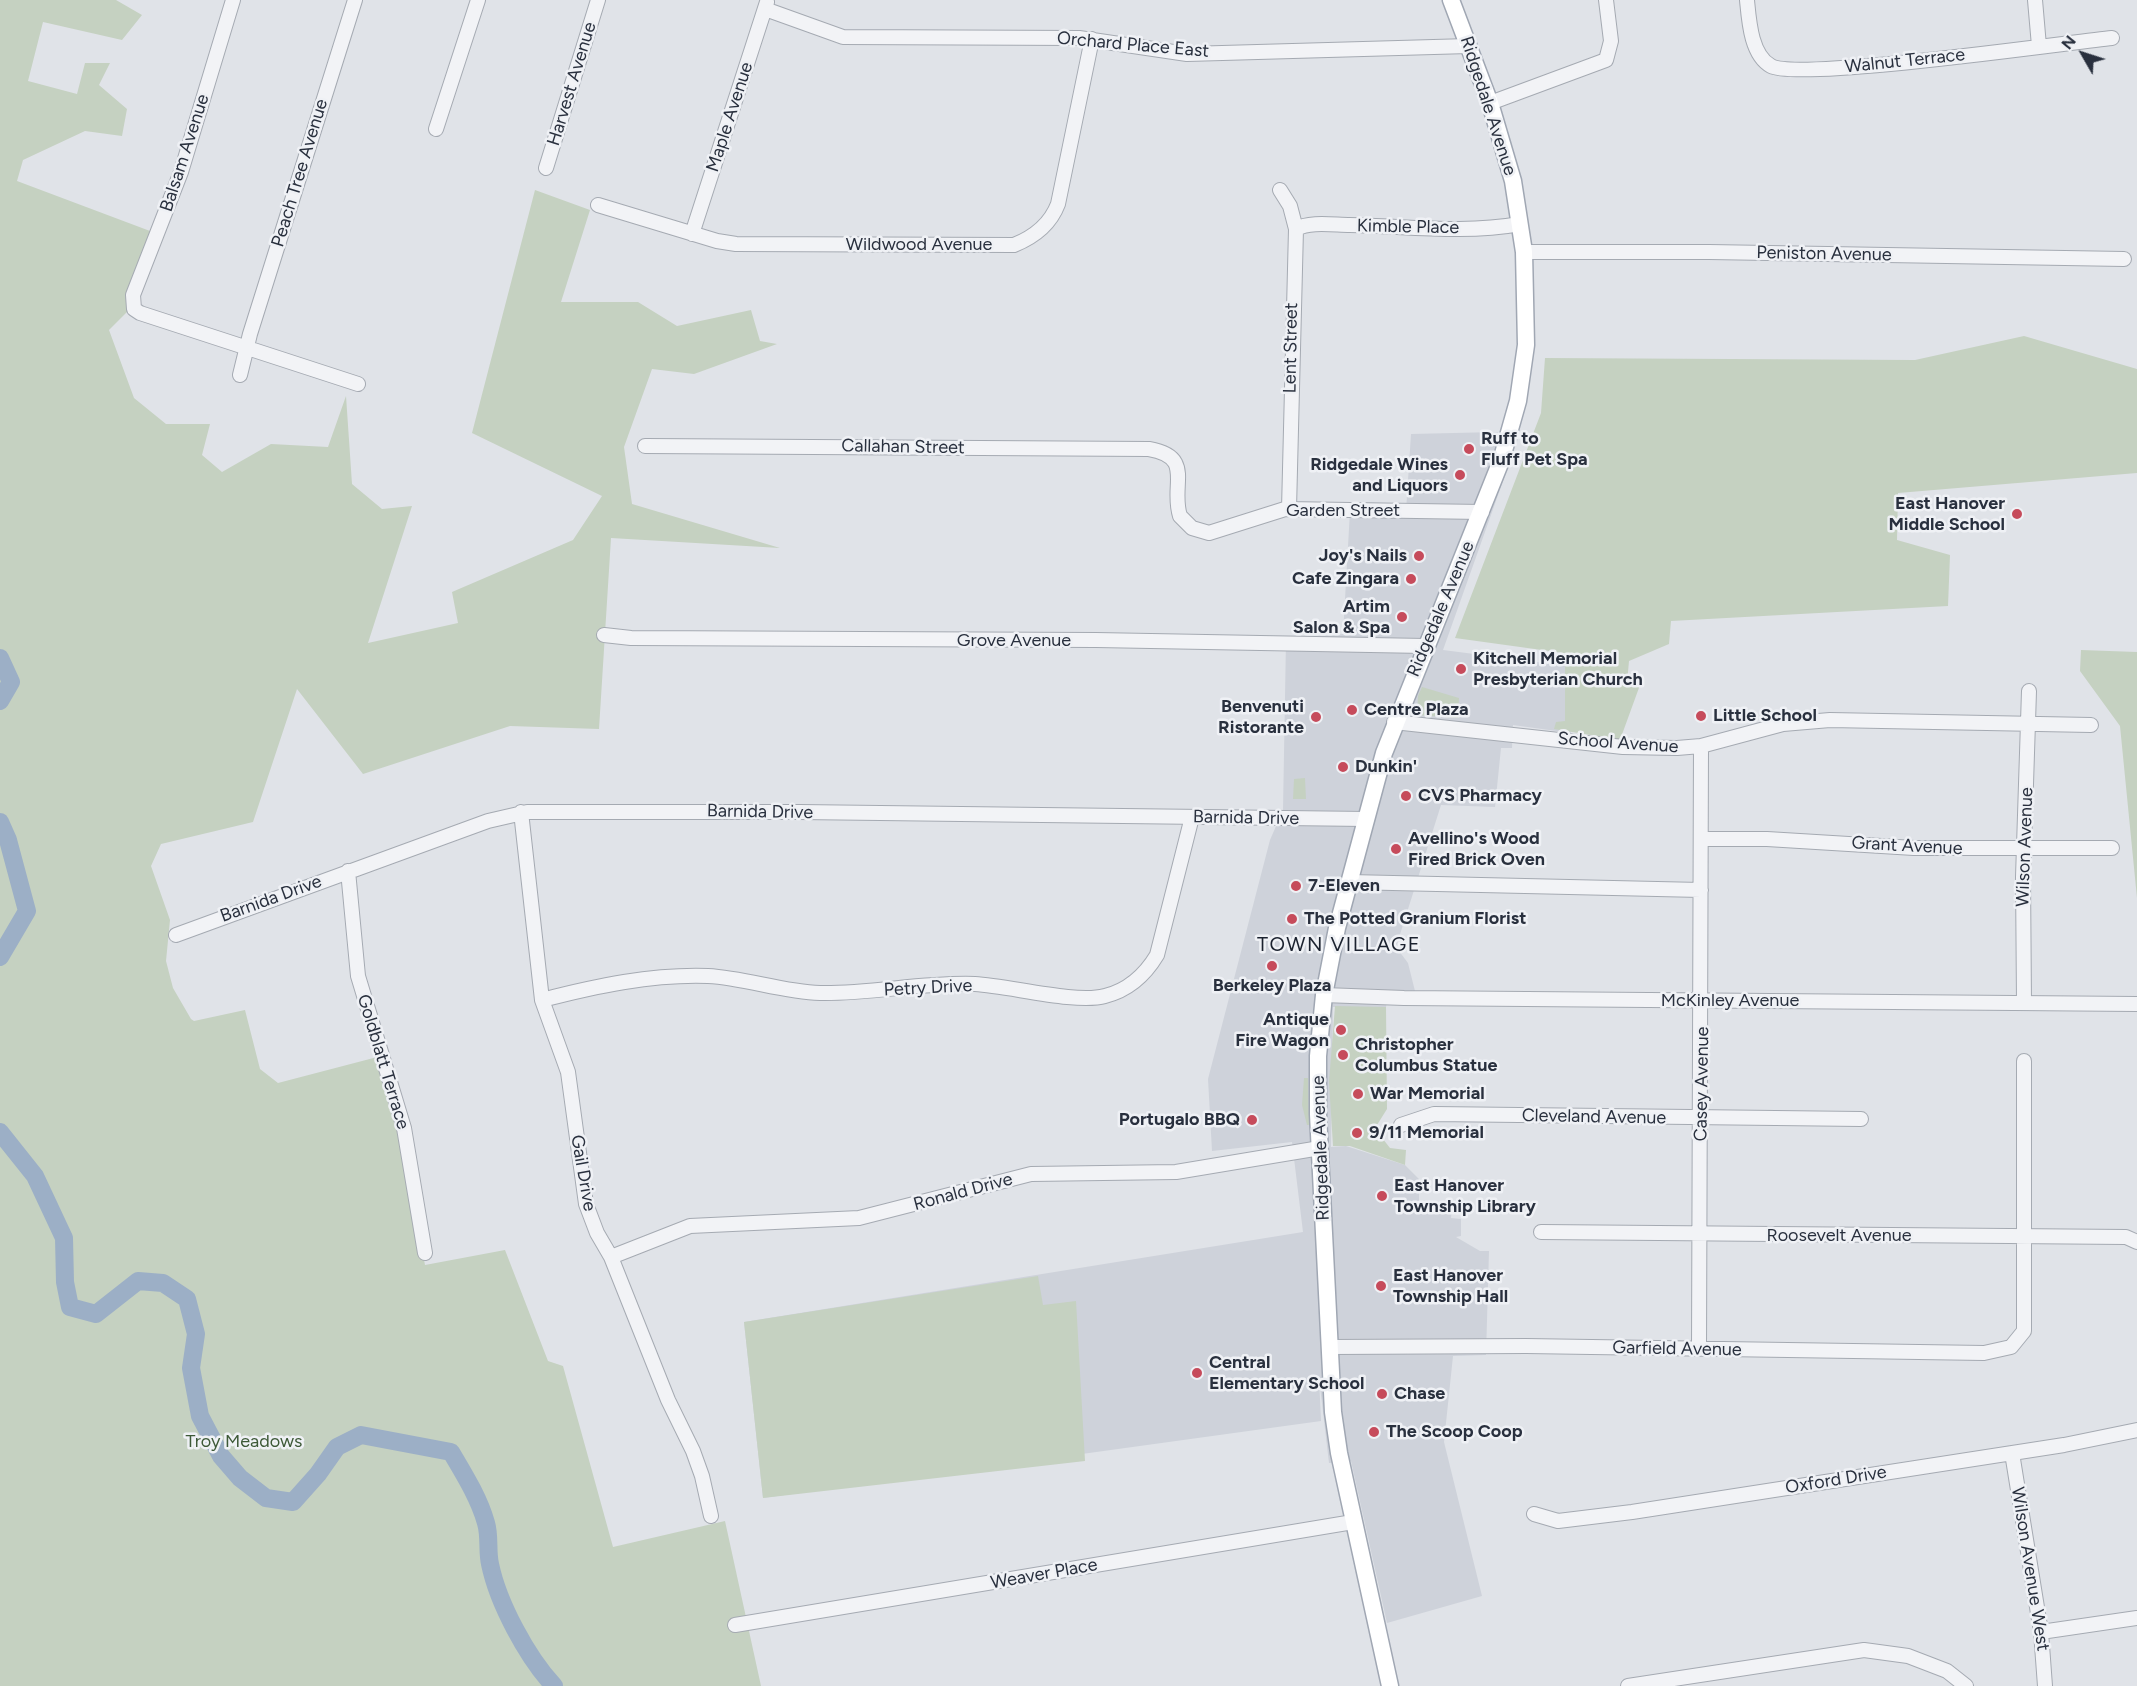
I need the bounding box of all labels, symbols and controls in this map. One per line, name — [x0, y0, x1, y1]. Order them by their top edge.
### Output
street label: Harvest Avenue — [543, 20, 601, 148]
north arrow — [2053, 24, 2113, 84]
street label: Orchard Place East — [1056, 28, 1210, 62]
text: N — [2057, 32, 2080, 53]
street label: Ridgedale Avenue — [1455, 34, 1521, 178]
street label: Walnut Terrace — [1844, 44, 1966, 78]
street label: Maple Avenue — [702, 59, 758, 175]
street label: Balsam Avenue — [156, 91, 214, 215]
street label: Peach Tree Avenue — [267, 96, 333, 250]
street label: Kimble Place — [1357, 215, 1459, 239]
street label: Wildwood Avenue — [846, 234, 992, 256]
street label: Peniston Avenue — [1756, 242, 1892, 266]
street label: Lent Street — [1279, 302, 1303, 394]
place label: Ruff to Fluff Pet Spa — [1481, 428, 1588, 470]
street label: Callahan Street — [841, 435, 965, 459]
marker: Ruff to Fluff Pet Spa — [1462, 442, 1476, 456]
place label: Ridgedale Wines and Liquors — [1310, 454, 1448, 496]
marker: Ridgedale Wines and Liquors — [1453, 468, 1467, 482]
place label: East Hanover Middle School — [1888, 493, 2005, 536]
street label: Garden Street — [1286, 500, 1400, 522]
marker: East Hanover Middle School — [2010, 507, 2024, 521]
street label: Ridgedale Avenue — [1403, 538, 1479, 680]
place label: Joy's Nails — [1319, 545, 1407, 567]
marker: Joy's Nails — [1412, 549, 1426, 563]
place label: Cafe Zingara — [1292, 568, 1399, 590]
marker: Cafe Zingara — [1404, 572, 1418, 586]
place label: Artim Salon & Spa — [1293, 596, 1390, 638]
marker: Artim Salon & Spa — [1395, 610, 1409, 624]
street label: Grove Avenue — [957, 630, 1071, 652]
place label: Kitchell Memorial Presbyterian Church — [1473, 648, 1643, 690]
marker: Kitchell Memorial Presbyterian Church — [1454, 662, 1468, 676]
place label: Benvenuti Ristorante — [1218, 696, 1304, 738]
place label: Centre Plaza — [1364, 699, 1469, 721]
marker: Centre Plaza — [1345, 703, 1359, 717]
place label: Little School — [1713, 705, 1817, 727]
marker: Little School — [1694, 709, 1708, 723]
marker: Benvenuti Ristorante — [1309, 710, 1323, 724]
street label: School Avenue — [1557, 728, 1679, 758]
place label: Dunkin' — [1355, 756, 1417, 778]
marker: Dunkin' — [1336, 760, 1350, 774]
place label: CVS Pharmacy — [1418, 785, 1542, 807]
street label: Wilson Avenue — [2012, 787, 2038, 907]
marker: CVS Pharmacy — [1399, 789, 1413, 803]
street label: Barnida Drive — [707, 800, 813, 824]
street label: Barnida Drive — [1193, 806, 1299, 830]
place label: Avellino's Wood Fired Brick Oven — [1408, 828, 1545, 870]
street label: Grant Avenue — [1851, 832, 1963, 860]
marker: Avellino's Wood Fired Brick Oven — [1389, 842, 1403, 856]
street label: Barnida Drive — [217, 871, 325, 927]
place label: 7-Eleven — [1308, 875, 1380, 897]
marker: 7-Eleven — [1289, 879, 1303, 893]
place label: The Potted Granium Florist — [1304, 908, 1526, 930]
marker: The Potted Granium Florist — [1285, 912, 1299, 926]
district label: TOWN VILLAGE — [1257, 933, 1421, 957]
marker: Berkeley Plaza — [1265, 959, 1279, 973]
street label: Petry Drive — [883, 975, 973, 1001]
place label: Berkeley Plaza — [1213, 975, 1331, 997]
street label: McKinley Avenue — [1661, 990, 1799, 1012]
street label: Goldblatt Terrace — [352, 992, 414, 1132]
place label: Antique Fire Wagon — [1235, 1009, 1329, 1052]
marker: Antique Fire Wagon — [1334, 1023, 1348, 1037]
street label: Casey Avenue — [1690, 1026, 1714, 1142]
place label: Christopher Columbus Statue — [1355, 1034, 1498, 1076]
marker: Christopher Columbus Statue — [1336, 1048, 1350, 1062]
street label: Ridgedale Avenue — [1308, 1075, 1334, 1221]
place label: War Memorial — [1370, 1083, 1485, 1105]
marker: War Memorial — [1351, 1087, 1365, 1101]
street label: Cleveland Avenue — [1522, 1105, 1666, 1129]
place label: Portugalo BBQ — [1119, 1109, 1240, 1131]
marker: Portugalo BBQ — [1245, 1113, 1259, 1127]
place label: 9/11 Memorial — [1369, 1122, 1484, 1144]
marker: 9/11 Memorial — [1350, 1126, 1364, 1140]
street label: Gail Drive — [566, 1133, 600, 1213]
street label: Ronald Drive — [911, 1168, 1015, 1216]
place label: East Hanover Township Library — [1394, 1175, 1536, 1218]
marker: East Hanover Township Library — [1375, 1189, 1389, 1203]
street label: Roosevelt Avenue — [1766, 1225, 1912, 1247]
place label: East Hanover Township Hall — [1393, 1265, 1508, 1308]
marker: East Hanover Township Hall — [1374, 1279, 1388, 1293]
street label: Garfield Avenue — [1612, 1337, 1742, 1361]
place label: Central Elementary School — [1209, 1352, 1364, 1394]
marker: Central Elementary School — [1190, 1366, 1204, 1380]
place label: Chase — [1394, 1383, 1445, 1405]
marker: Chase — [1375, 1387, 1389, 1401]
place label: The Scoop Coop — [1386, 1421, 1523, 1443]
marker: The Scoop Coop — [1367, 1425, 1381, 1439]
park label: Troy Meadows — [186, 1431, 302, 1453]
street label: Oxford Drive — [1784, 1461, 1888, 1499]
street label: Wilson Avenue West — [2006, 1486, 2054, 1652]
street label: Weaver Place — [989, 1554, 1099, 1594]

